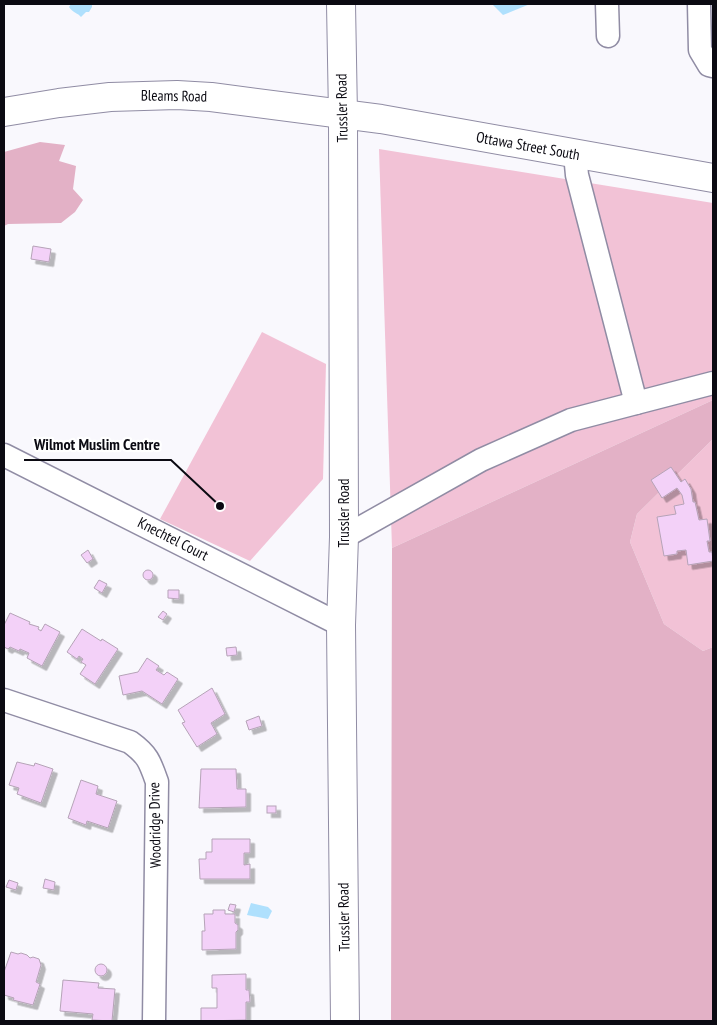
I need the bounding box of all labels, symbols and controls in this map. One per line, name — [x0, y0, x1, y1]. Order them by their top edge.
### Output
street label: Trussler Road — [331, 73, 352, 143]
street label: Bleams Road — [141, 85, 207, 106]
street label: Ottawa Street South — [475, 127, 581, 164]
callout: Wilmot Muslim Centre — [24, 429, 171, 460]
text: Wilmot Muslim Centre — [33, 434, 160, 454]
street label: Trussler Road — [334, 479, 353, 547]
street label: Knechtel Court — [135, 513, 212, 564]
street label: Woodridge Drive — [144, 782, 165, 868]
street label: Trussler Road — [333, 882, 354, 952]

